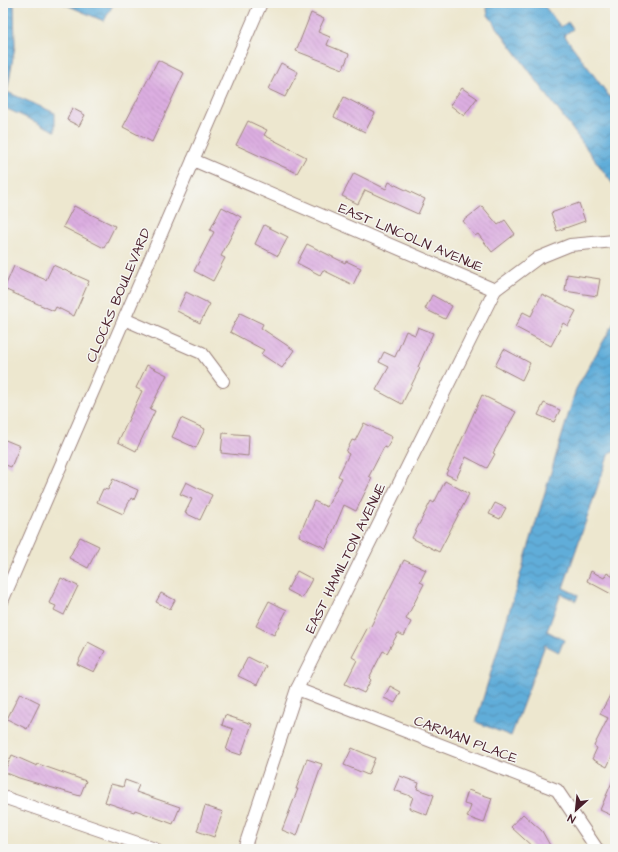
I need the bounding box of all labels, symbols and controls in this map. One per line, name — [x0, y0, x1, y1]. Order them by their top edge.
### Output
street label: EAST LINCOLN AVENUE — [335, 198, 487, 278]
street label: CLOCKS BOULEVARD — [82, 225, 156, 366]
street label: EAST HAMILTON AVENUE — [301, 479, 391, 637]
street label: CARMAN PLACE — [411, 711, 521, 769]
north arrow — [556, 790, 596, 830]
text: N — [565, 810, 578, 827]

